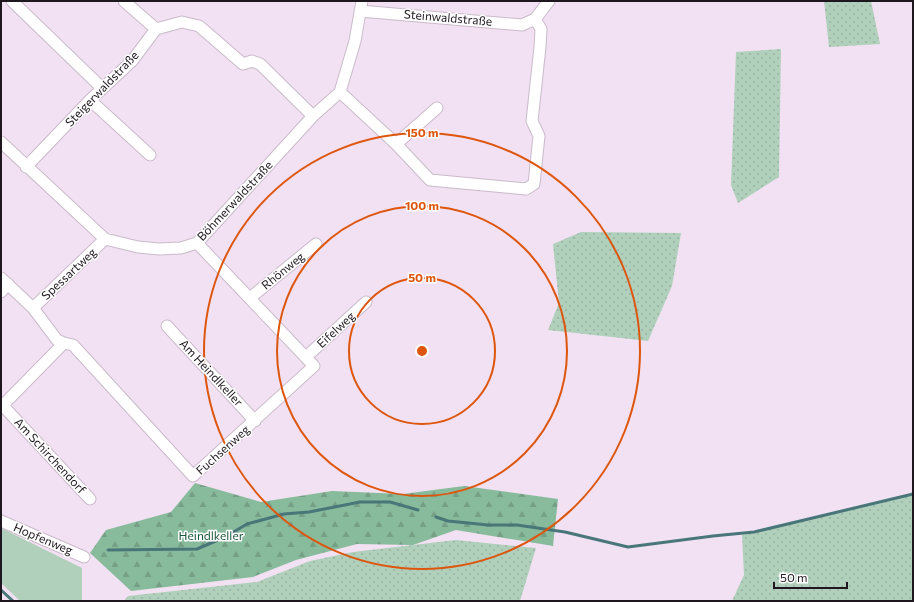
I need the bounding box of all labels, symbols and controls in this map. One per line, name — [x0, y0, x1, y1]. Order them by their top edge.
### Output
street label: Steinwaldstraße — [403, 6, 493, 28]
street label: Steigerwaldstraße — [62, 48, 141, 129]
text: 150 m — [405, 125, 439, 139]
street label: Böhmerwaldstraße — [194, 158, 275, 243]
text: 100 m — [405, 198, 439, 212]
street label: Spessartweg — [38, 244, 99, 302]
street label: Rhönweg — [258, 248, 307, 292]
text: 50 m — [408, 270, 436, 284]
street label: Eifelweg — [314, 308, 357, 350]
street label: Am Heindlkeller — [177, 336, 246, 409]
centre of rings — [415, 344, 429, 358]
street label: Am Schirchendorf — [12, 415, 90, 496]
street label: Fuchsenweg — [193, 421, 252, 477]
street label: Hopfenweg — [12, 519, 76, 557]
park label: Heindlkeller — [178, 528, 244, 542]
scale bar — [774, 564, 847, 590]
text: 50 m — [780, 570, 808, 584]

